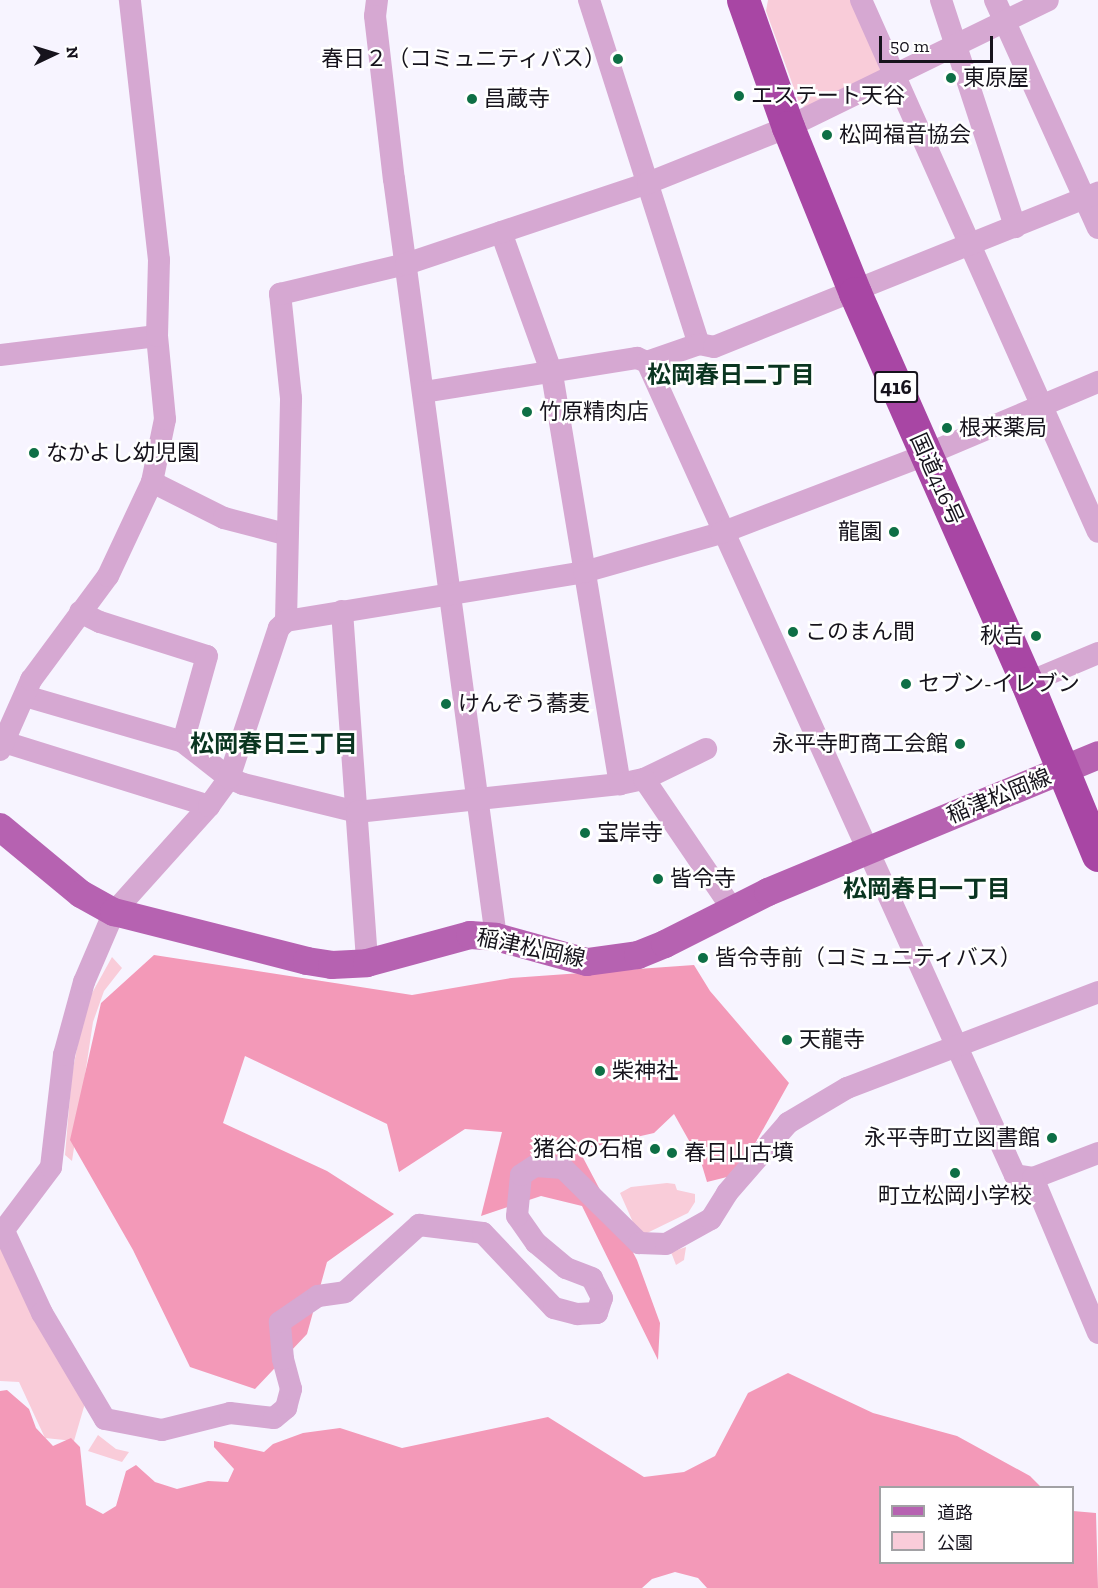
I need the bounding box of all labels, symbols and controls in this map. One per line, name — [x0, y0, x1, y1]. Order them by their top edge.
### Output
north arrow — [24, 24, 84, 84]
scale bar — [882, 24, 996, 62]
text: 50 m — [890, 35, 929, 57]
text: N — [63, 46, 82, 59]
place label: 春日２（コミュニティバス） — [320, 46, 606, 72]
marker: 春日２（コミュニティバス） — [611, 52, 625, 66]
place label: 東原屋 — [963, 65, 1029, 91]
marker: 東原屋 — [944, 71, 958, 85]
place label: エステート天谷 — [751, 83, 905, 109]
place label: 昌蔵寺 — [484, 86, 550, 112]
marker: エステート天谷 — [732, 89, 746, 103]
marker: 昌蔵寺 — [465, 92, 479, 106]
place label: 松岡福音協会 — [839, 122, 971, 148]
marker: 松岡福音協会 — [820, 128, 834, 142]
district label: 松岡春日二丁目 — [647, 361, 815, 389]
road number: 416 — [874, 369, 918, 405]
place label: 竹原精肉店 — [539, 399, 649, 425]
marker: 竹原精肉店 — [520, 405, 534, 419]
place label: 根来薬局 — [959, 415, 1047, 441]
marker: 根来薬局 — [940, 421, 954, 435]
street label: 国道416号 — [905, 429, 969, 529]
place label: なかよし幼児園 — [46, 440, 200, 466]
marker: なかよし幼児園 — [27, 446, 41, 460]
place label: 龍園 — [838, 519, 882, 545]
marker: 龍園 — [887, 525, 901, 539]
place label: このまん間 — [805, 619, 915, 645]
place label: 秋吉 — [980, 623, 1024, 649]
marker: このまん間 — [786, 625, 800, 639]
marker: 秋吉 — [1029, 629, 1043, 643]
place label: セブン-イレブン — [918, 671, 1080, 697]
marker: セブン-イレブン — [899, 677, 913, 691]
place label: けんぞう蕎麦 — [458, 691, 590, 717]
marker: けんぞう蕎麦 — [439, 697, 453, 711]
district label: 松岡春日三丁目 — [190, 730, 358, 758]
place label: 永平寺町商工会館 — [772, 731, 948, 757]
marker: 永平寺町商工会館 — [953, 737, 967, 751]
street label: 稲津松岡線 — [943, 763, 1055, 829]
place label: 宝岸寺 — [597, 820, 663, 846]
marker: 宝岸寺 — [578, 826, 592, 840]
place label: 皆令寺 — [670, 866, 736, 892]
marker: 皆令寺 — [651, 872, 665, 886]
district label: 松岡春日一丁目 — [843, 875, 1011, 903]
street label: 稲津松岡線 — [474, 924, 588, 972]
place label: 皆令寺前（コミュニティバス） — [715, 945, 1023, 971]
marker: 皆令寺前（コミュニティバス） — [696, 951, 710, 965]
place label: 天龍寺 — [799, 1027, 865, 1053]
marker: 天龍寺 — [780, 1033, 794, 1047]
place label: 柴神社 — [612, 1058, 678, 1084]
marker: 柴神社 — [593, 1064, 607, 1078]
place label: 永平寺町立図書館 — [864, 1125, 1040, 1151]
marker: 永平寺町立図書館 — [1045, 1131, 1059, 1145]
place label: 猪谷の石棺 — [533, 1136, 643, 1162]
place label: 春日山古墳 — [684, 1140, 794, 1166]
marker: 猪谷の石棺 — [648, 1142, 662, 1156]
marker: 春日山古墳 — [665, 1146, 679, 1160]
marker: 町立松岡小学校 — [948, 1166, 962, 1180]
place label: 町立松岡小学校 — [878, 1183, 1032, 1209]
legend — [879, 1486, 1074, 1564]
text: 道路 — [937, 1502, 973, 1524]
text: 公園 — [937, 1532, 973, 1554]

